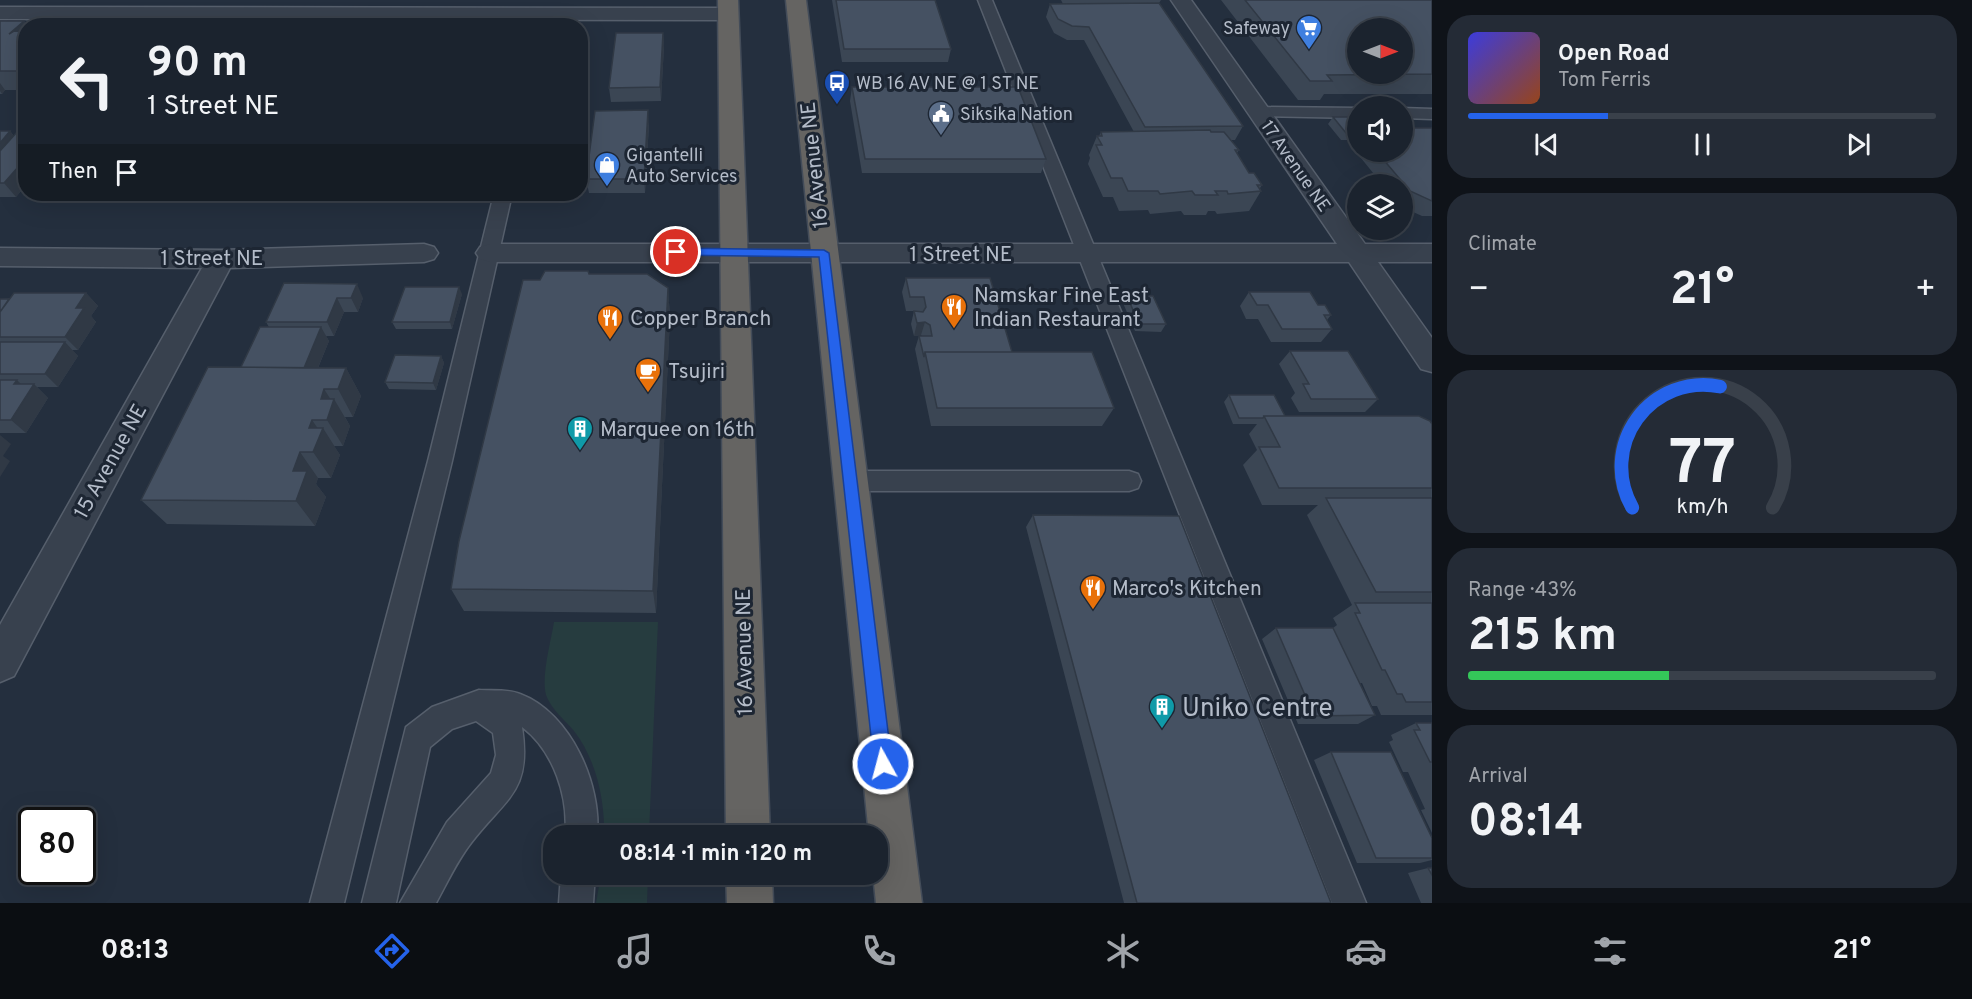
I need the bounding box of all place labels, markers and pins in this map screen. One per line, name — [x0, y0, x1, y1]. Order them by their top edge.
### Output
supermarket icon: Safeway — [1294, 13, 1324, 51]
place label: Safeway — [1223, 18, 1290, 41]
bus stop icon: WB 16 AV NE @ 1 ST NE — [822, 68, 852, 106]
place label: WB 16 AV NE @ 1 ST NE — [856, 73, 1039, 96]
public building icon: Siksika Nation — [926, 99, 956, 137]
place label: Siksika Nation — [960, 104, 1073, 127]
place label: Gigantelli Auto Services — [626, 145, 738, 189]
shop icon: Gigantelli Auto Services — [592, 150, 622, 188]
pin — [650, 226, 701, 277]
place label: Namskar Fine East Indian Restaurant — [974, 283, 1149, 334]
restaurant icon: Namskar Fine East Indian Restaurant — [939, 292, 969, 330]
restaurant icon: Copper Branch — [595, 303, 625, 341]
place label: Copper Branch — [630, 306, 771, 333]
cafe icon: Tsujiri — [633, 356, 663, 394]
place label: Tsujiri — [668, 359, 725, 386]
building icon: Marquee on 16th — [565, 414, 595, 452]
place label: Marquee on 16th — [600, 417, 755, 444]
restaurant icon: Marco's Kitchen — [1078, 573, 1108, 611]
place label: Marco's Kitchen — [1112, 576, 1262, 603]
building icon: Uniko Centre — [1147, 692, 1177, 730]
place label: Uniko Centre — [1182, 693, 1333, 726]

